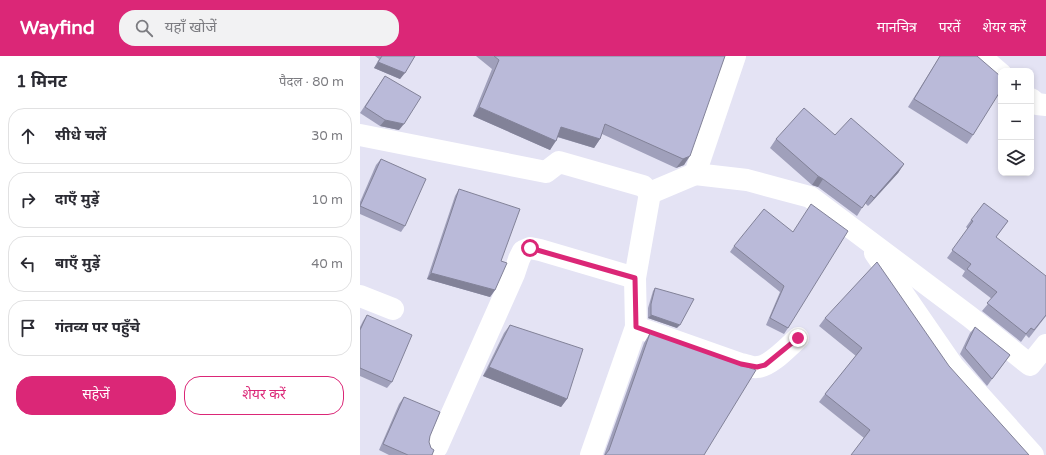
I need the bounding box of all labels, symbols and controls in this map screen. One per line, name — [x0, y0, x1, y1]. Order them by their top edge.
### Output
search box — [119, 10, 399, 46]
text: Wayfind — [20, 17, 95, 39]
icon: search — [133, 17, 155, 39]
text: यहाँ खोजें — [165, 18, 217, 36]
text: मानचित्र — [877, 19, 917, 36]
text: परतें — [939, 19, 961, 36]
text: शेयर करें — [983, 19, 1026, 36]
map controls — [998, 68, 1034, 176]
button: + — [998, 68, 1034, 104]
text: 1 मिनट — [16, 71, 67, 92]
text: पैदल · 80 m — [279, 74, 344, 90]
button: − — [998, 104, 1034, 140]
icon: ahead — [17, 125, 39, 147]
text: सीधे चलें — [55, 126, 106, 144]
text: 30 m — [311, 128, 343, 144]
button: layers — [998, 140, 1034, 176]
icon: right — [17, 189, 39, 211]
text: दाएँ मुड़ें — [55, 190, 99, 208]
text: 10 m — [311, 192, 343, 208]
route start — [521, 239, 539, 257]
icon: left — [17, 253, 39, 275]
text: बाएँ मुड़ें — [55, 254, 100, 272]
text: 40 m — [311, 256, 343, 272]
icon: arrive — [17, 317, 39, 339]
text: गंतव्य पर पहुँचे — [55, 318, 140, 336]
route end — [789, 329, 807, 347]
button: सहेजें — [16, 376, 176, 415]
button: शेयर करें — [184, 376, 344, 415]

